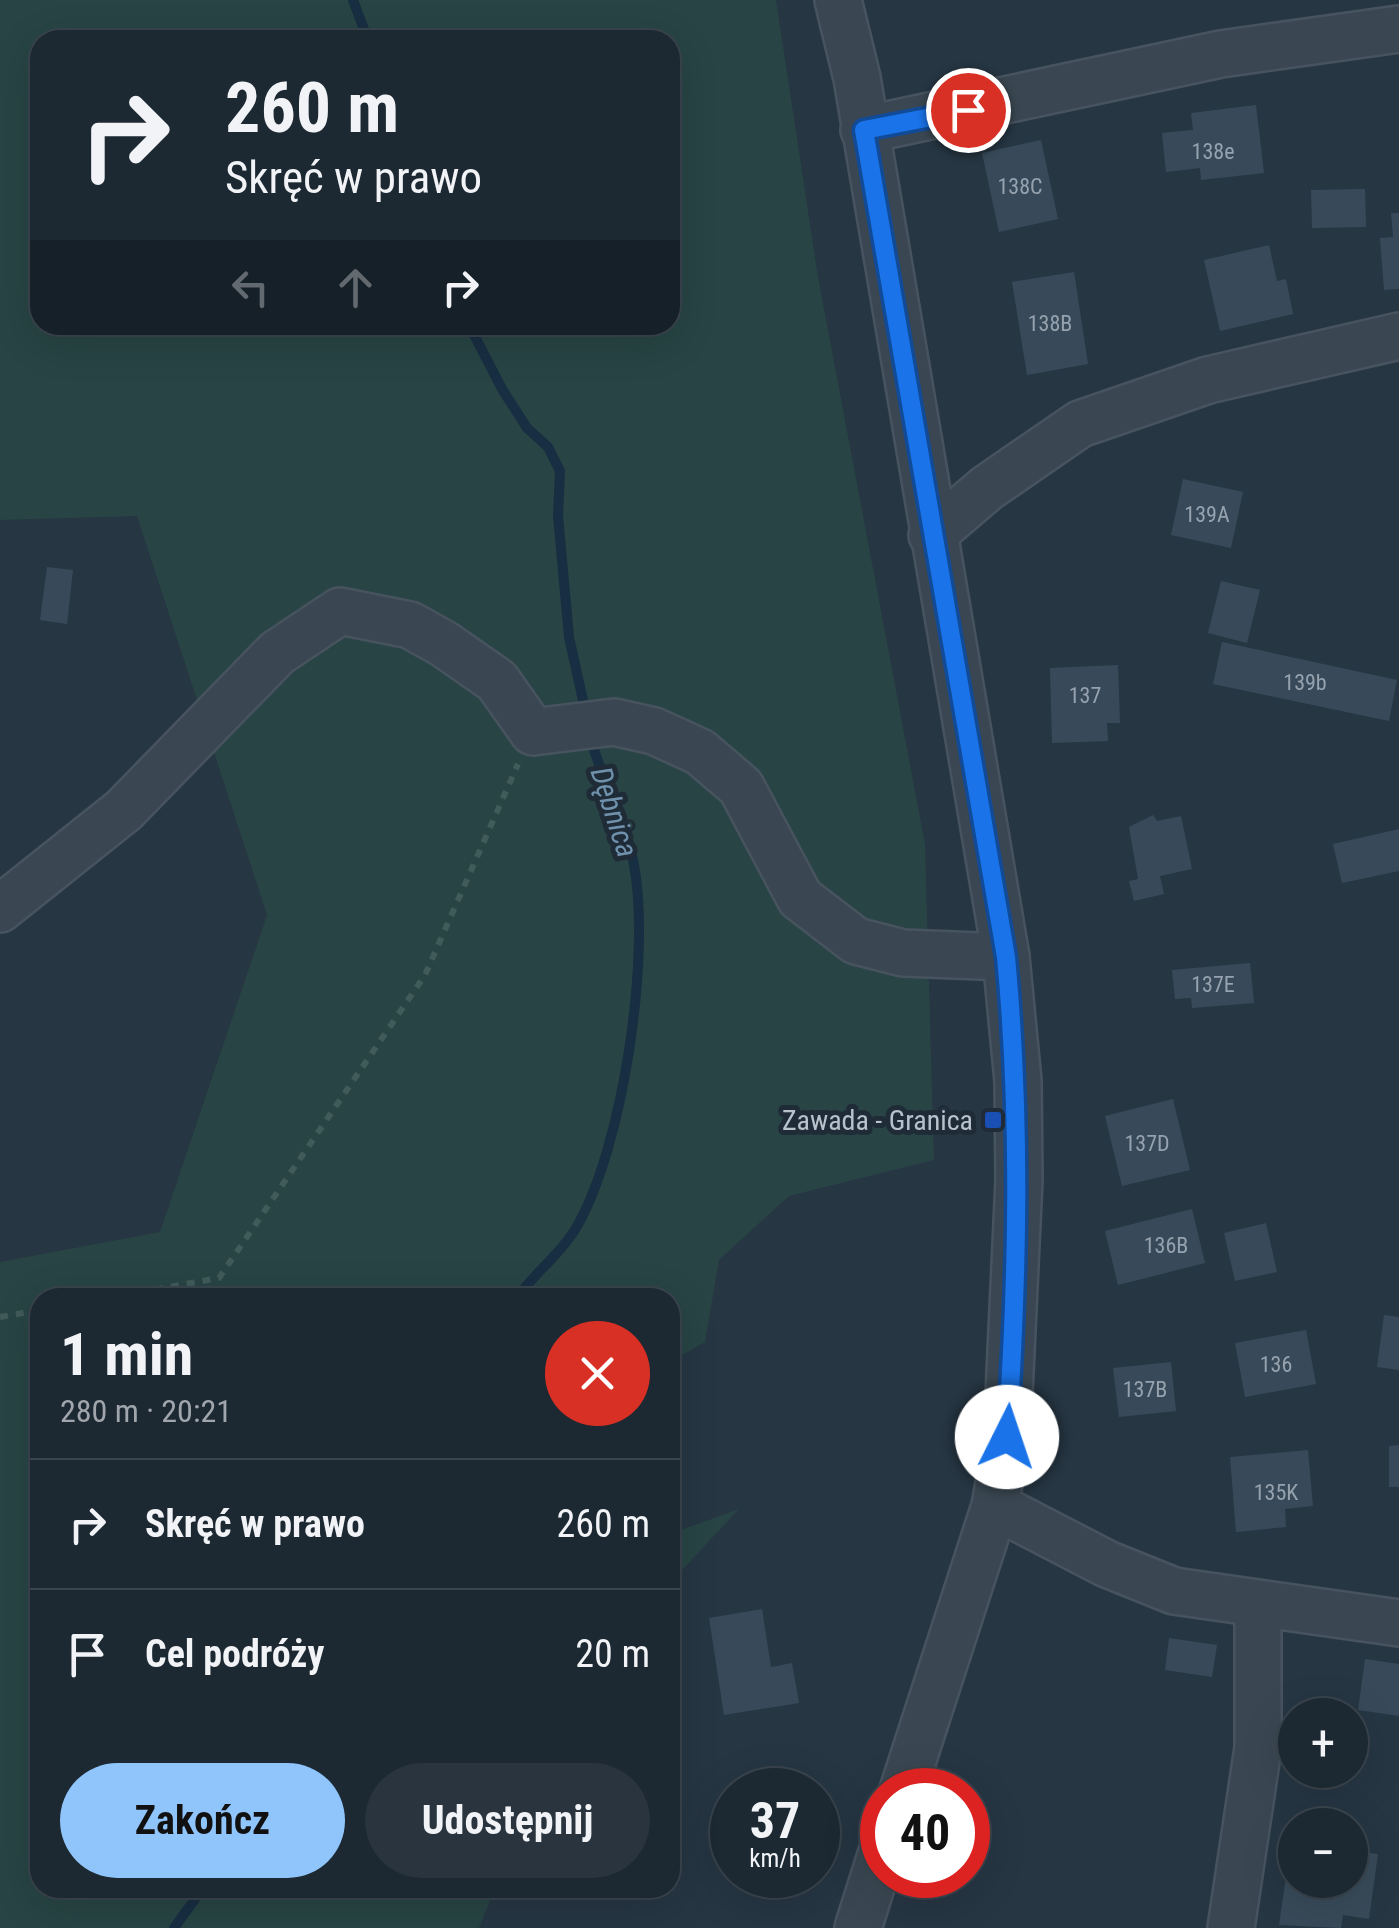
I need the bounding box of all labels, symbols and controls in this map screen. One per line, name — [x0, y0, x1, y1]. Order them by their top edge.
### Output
text: 260 m — [225, 67, 399, 149]
pin — [926, 68, 1011, 153]
icon: right — [60, 70, 190, 200]
icon: arrive — [941, 83, 996, 138]
house number: 138e — [1192, 139, 1234, 164]
text: Skręć w prawo — [225, 151, 482, 204]
house number: 138C — [997, 174, 1043, 199]
icon: left — [223, 260, 278, 315]
icon: ahead — [328, 260, 383, 315]
icon: right — [433, 260, 488, 315]
house number: 138B — [1028, 311, 1072, 336]
house number: 139A — [1184, 502, 1230, 527]
house number: 139b — [1283, 670, 1327, 695]
house number: 137 — [1069, 683, 1101, 708]
water label: Dębnica — [583, 762, 645, 861]
house number: 137E — [1191, 972, 1235, 997]
place label: Zawada - Granica — [782, 1104, 973, 1137]
marker: Zawada - Granica — [982, 1109, 1004, 1131]
house number: 137D — [1124, 1131, 1170, 1156]
house number: 136B — [1144, 1233, 1188, 1258]
text: 1 min — [60, 1319, 193, 1390]
button: close — [545, 1321, 650, 1426]
house number: 136 — [1260, 1352, 1292, 1377]
house number: 137B — [1123, 1377, 1167, 1402]
position arrow — [955, 1385, 1059, 1489]
text: 280 m · 20:21 — [60, 1392, 232, 1430]
house number: 135K — [1254, 1480, 1298, 1505]
icon: right — [60, 1497, 115, 1552]
text: Skręć w prawo — [145, 1502, 365, 1546]
text: 260 m — [556, 1502, 650, 1546]
icon: arrive — [60, 1627, 115, 1682]
text: Cel podróży — [145, 1632, 324, 1676]
text: 20 m — [575, 1632, 650, 1676]
map controls — [1278, 1698, 1368, 1898]
button: + — [1278, 1698, 1368, 1788]
button: Zakończ — [60, 1763, 345, 1878]
button: Udostępnij — [365, 1763, 650, 1878]
speed limit sign: 40 — [860, 1768, 990, 1898]
text: 37 — [750, 1792, 800, 1850]
button: − — [1278, 1808, 1368, 1898]
text: km/h — [749, 1844, 801, 1873]

